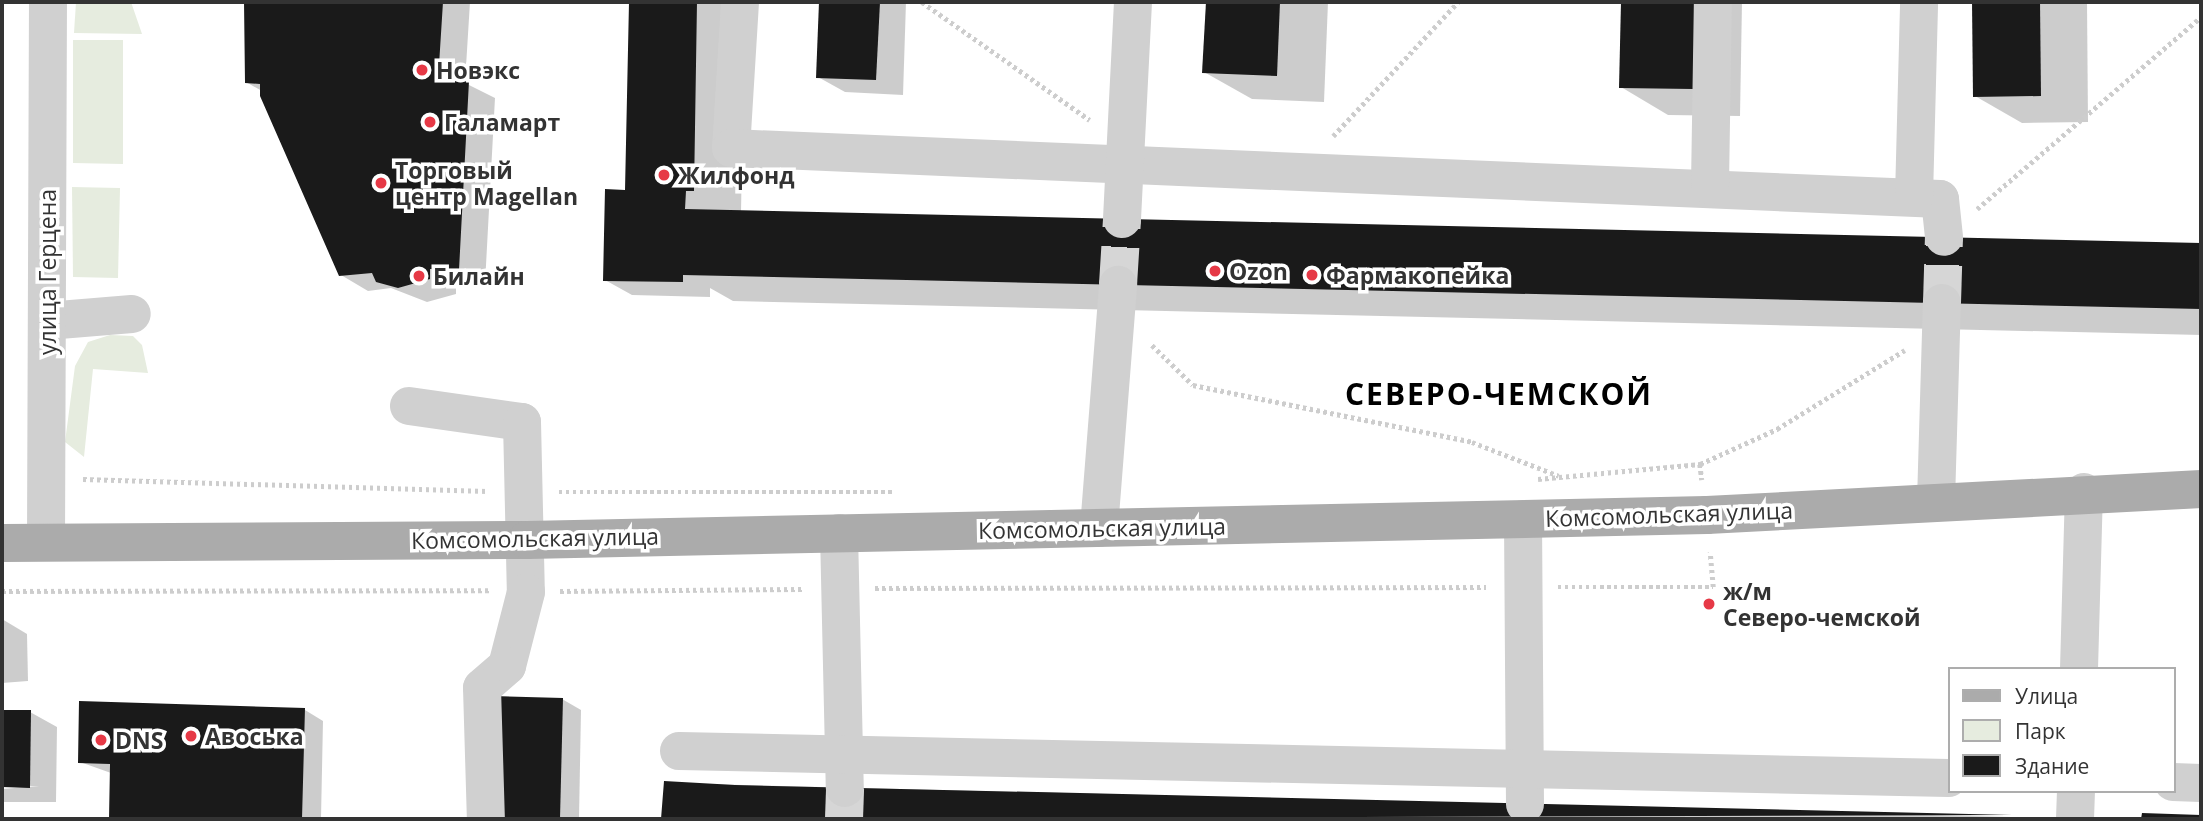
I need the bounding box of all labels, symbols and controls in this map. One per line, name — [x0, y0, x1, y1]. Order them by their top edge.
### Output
place label: Новэкс — [436, 56, 520, 84]
marker: Новэкс — [414, 62, 430, 78]
place label: Галамарт — [444, 108, 560, 136]
marker: Галамарт — [422, 114, 438, 130]
place label: Торговый центр Magellan — [395, 156, 578, 210]
place label: Жилфонд — [678, 161, 795, 189]
marker: Жилфонд — [656, 167, 672, 183]
marker: Торговый центр Magellan — [373, 175, 389, 191]
street label: улица Герцена — [33, 189, 61, 355]
place label: Ozon — [1229, 257, 1288, 285]
place label: Фармакопейка — [1326, 261, 1509, 289]
place label: Билайн — [433, 262, 525, 290]
marker: Ozon — [1207, 263, 1223, 279]
marker: Фармакопейка — [1304, 267, 1320, 283]
marker: Билайн — [411, 268, 427, 284]
district label: СЕВЕРО-ЧЕМСКОЙ — [1347, 376, 1651, 412]
street label: Комсомольская улица — [1545, 496, 1793, 532]
street label: Комсомольская улица — [978, 512, 1226, 544]
street label: Комсомольская улица — [411, 522, 659, 554]
place label: ж/м Северо-чемской — [1723, 577, 1920, 631]
marker: ж/м Северо-чемской — [1701, 596, 1717, 612]
legend — [1948, 667, 2175, 793]
text: Улица — [2015, 682, 2078, 710]
text: Парк — [2015, 717, 2066, 745]
place label: Авоська — [205, 722, 304, 750]
place label: DNS — [115, 726, 163, 754]
marker: Авоська — [183, 728, 199, 744]
marker: DNS — [93, 732, 109, 748]
text: Здание — [2015, 752, 2089, 780]

